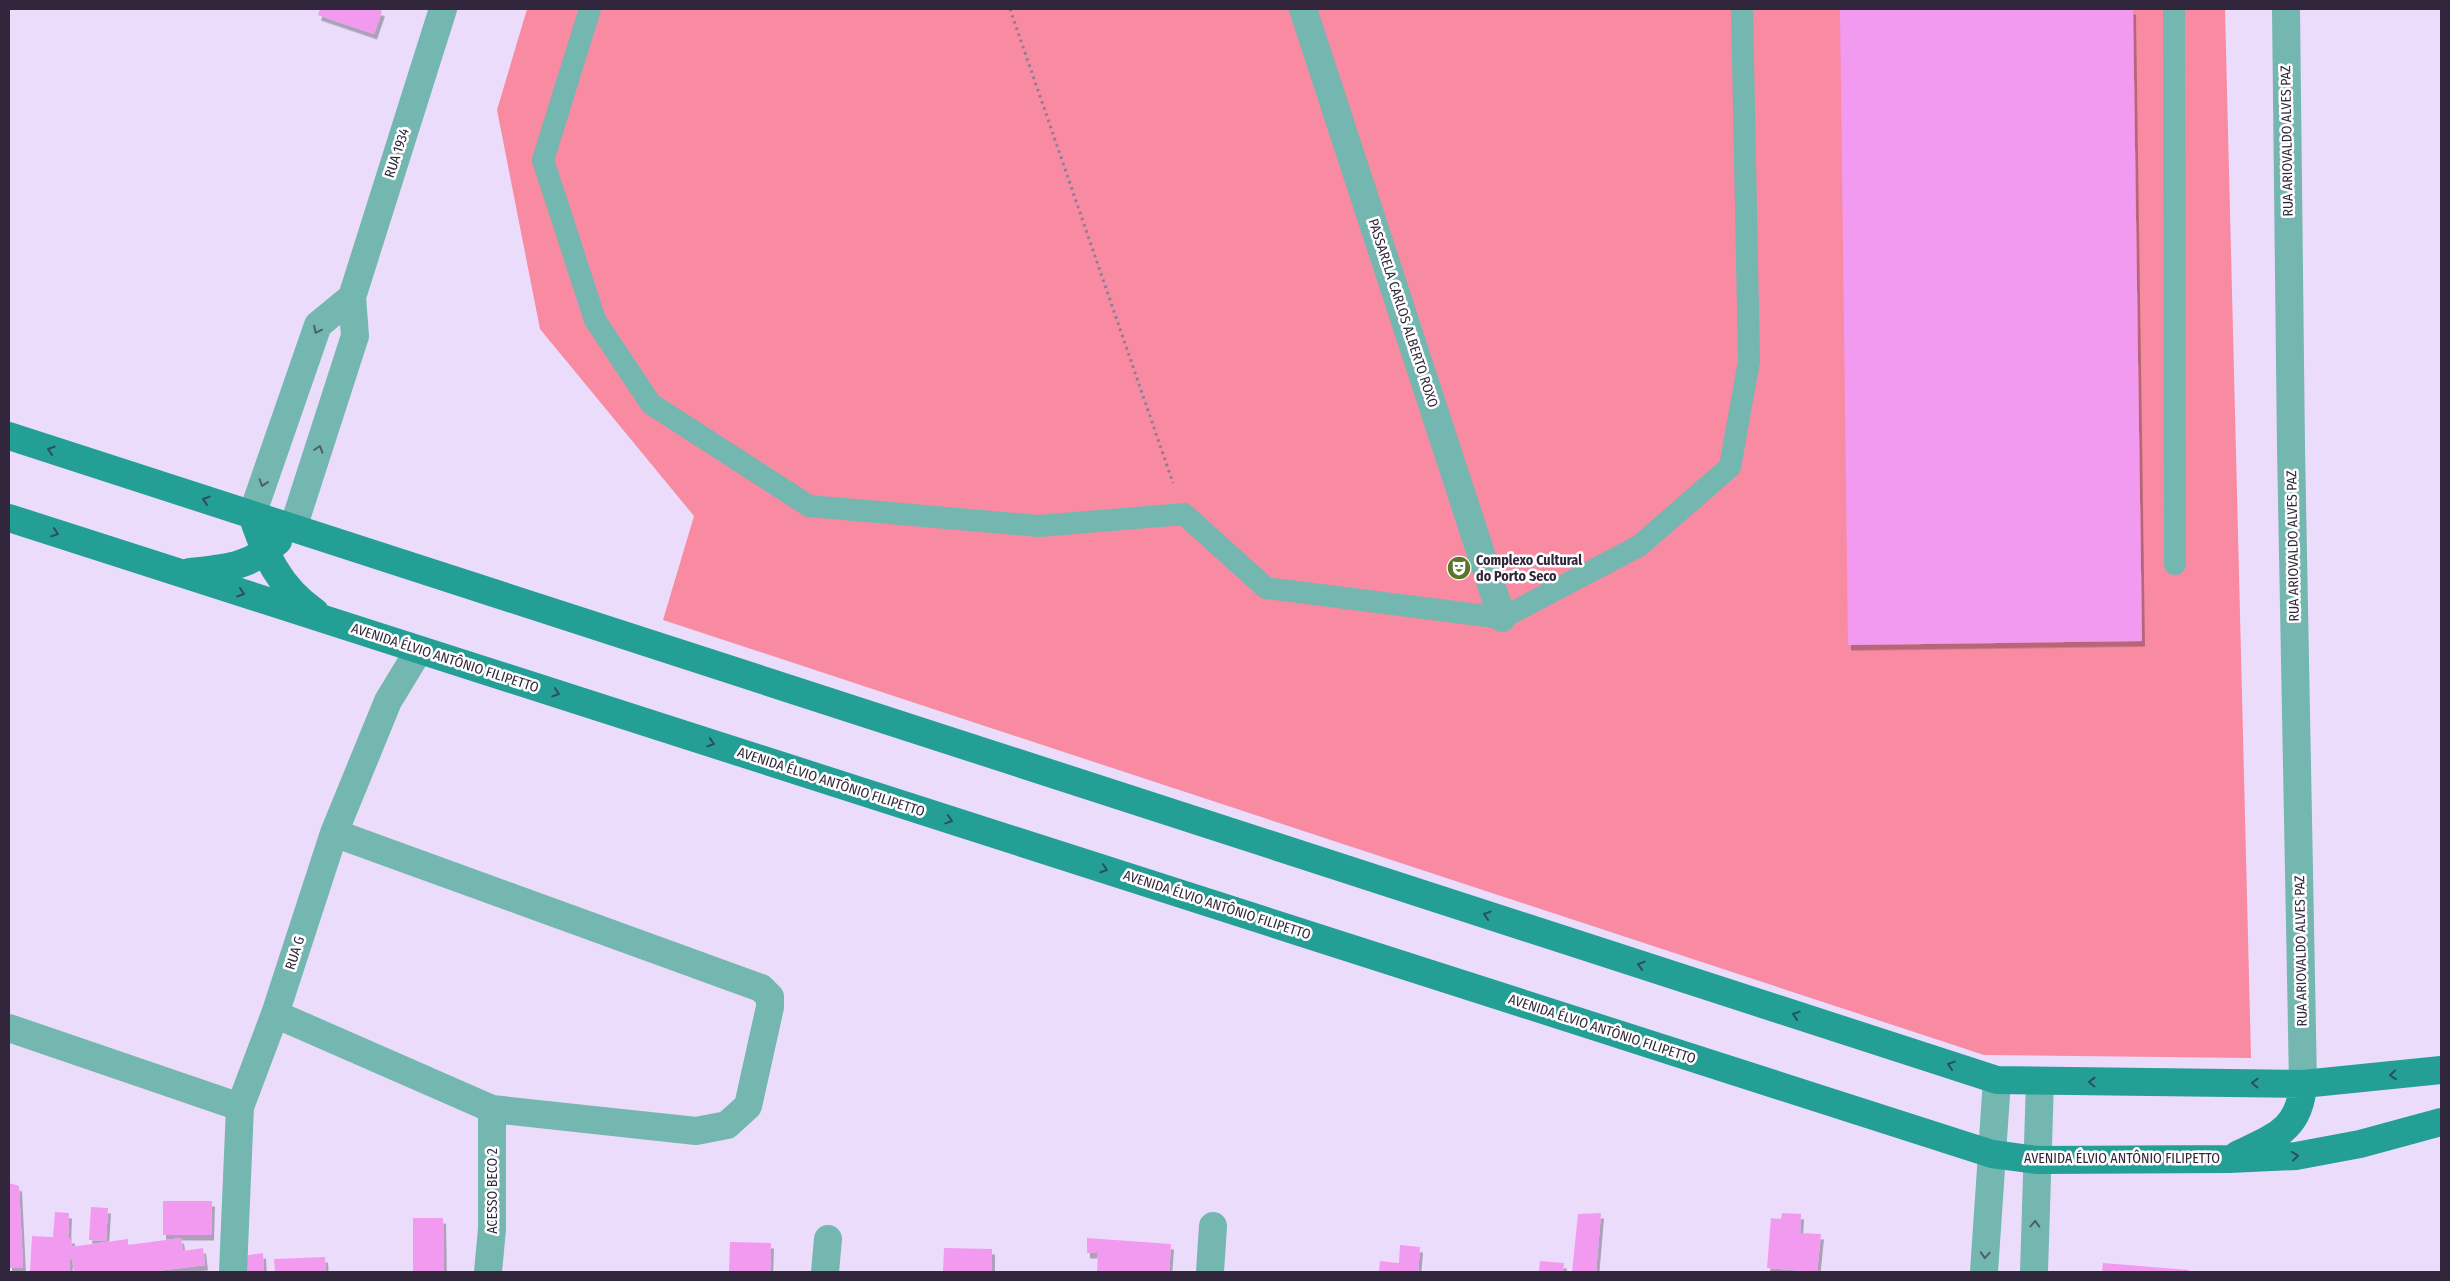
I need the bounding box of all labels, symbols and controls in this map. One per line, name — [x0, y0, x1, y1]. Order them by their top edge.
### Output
street label: RUA ARIOVALDO ALVES PAZ — [2277, 65, 2297, 217]
street label: RUA 1934 — [381, 126, 413, 180]
street label: PASSARELA CARLOS ALBERTO ROXO — [1364, 217, 1442, 410]
one-way arrow — [313, 325, 324, 334]
one-way arrow — [313, 445, 323, 453]
one-way arrow — [48, 446, 56, 456]
street label: RUA ARIOVALDO ALVES PAZ — [2283, 470, 2303, 622]
one-way arrow — [259, 478, 269, 487]
one-way arrow — [202, 496, 211, 506]
one-way arrow — [51, 528, 59, 538]
place label: Complexo Cultural do Porto Seco — [1476, 552, 1582, 585]
theatre icon: Complexo Cultural do Porto Seco — [1446, 555, 1472, 581]
one-way arrow — [237, 587, 245, 597]
street label: AVENIDA ÉLVIO ANTÔNIO FILIPETTO — [349, 619, 541, 696]
one-way arrow — [551, 688, 560, 698]
one-way arrow — [706, 737, 715, 747]
street label: AVENIDA ÉLVIO ANTÔNIO FILIPETTO — [735, 743, 927, 820]
one-way arrow — [944, 814, 953, 824]
one-way arrow — [1099, 864, 1107, 874]
street label: AVENIDA ÉLVIO ANTÔNIO FILIPETTO — [1121, 866, 1313, 943]
street label: RUA ARIOVALDO ALVES PAZ — [2291, 875, 2311, 1027]
one-way arrow — [1483, 910, 1491, 920]
street label: RUA G — [282, 934, 308, 972]
one-way arrow — [1638, 961, 1646, 971]
street label: AVENIDA ÉLVIO ANTÔNIO FILIPETTO — [1506, 990, 1698, 1067]
one-way arrow — [1792, 1011, 1801, 1021]
one-way arrow — [1947, 1061, 1955, 1071]
one-way arrow — [2388, 1069, 2396, 1080]
one-way arrow — [2088, 1077, 2096, 1087]
one-way arrow — [2250, 1078, 2258, 1088]
street label: ACESSO BECO 2 — [484, 1148, 501, 1234]
street label: AVENIDA ÉLVIO ANTÔNIO FILIPETTO — [2024, 1149, 2220, 1167]
one-way arrow — [2291, 1151, 2299, 1162]
one-way arrow — [2030, 1219, 2040, 1227]
one-way arrow — [1979, 1252, 1990, 1260]

